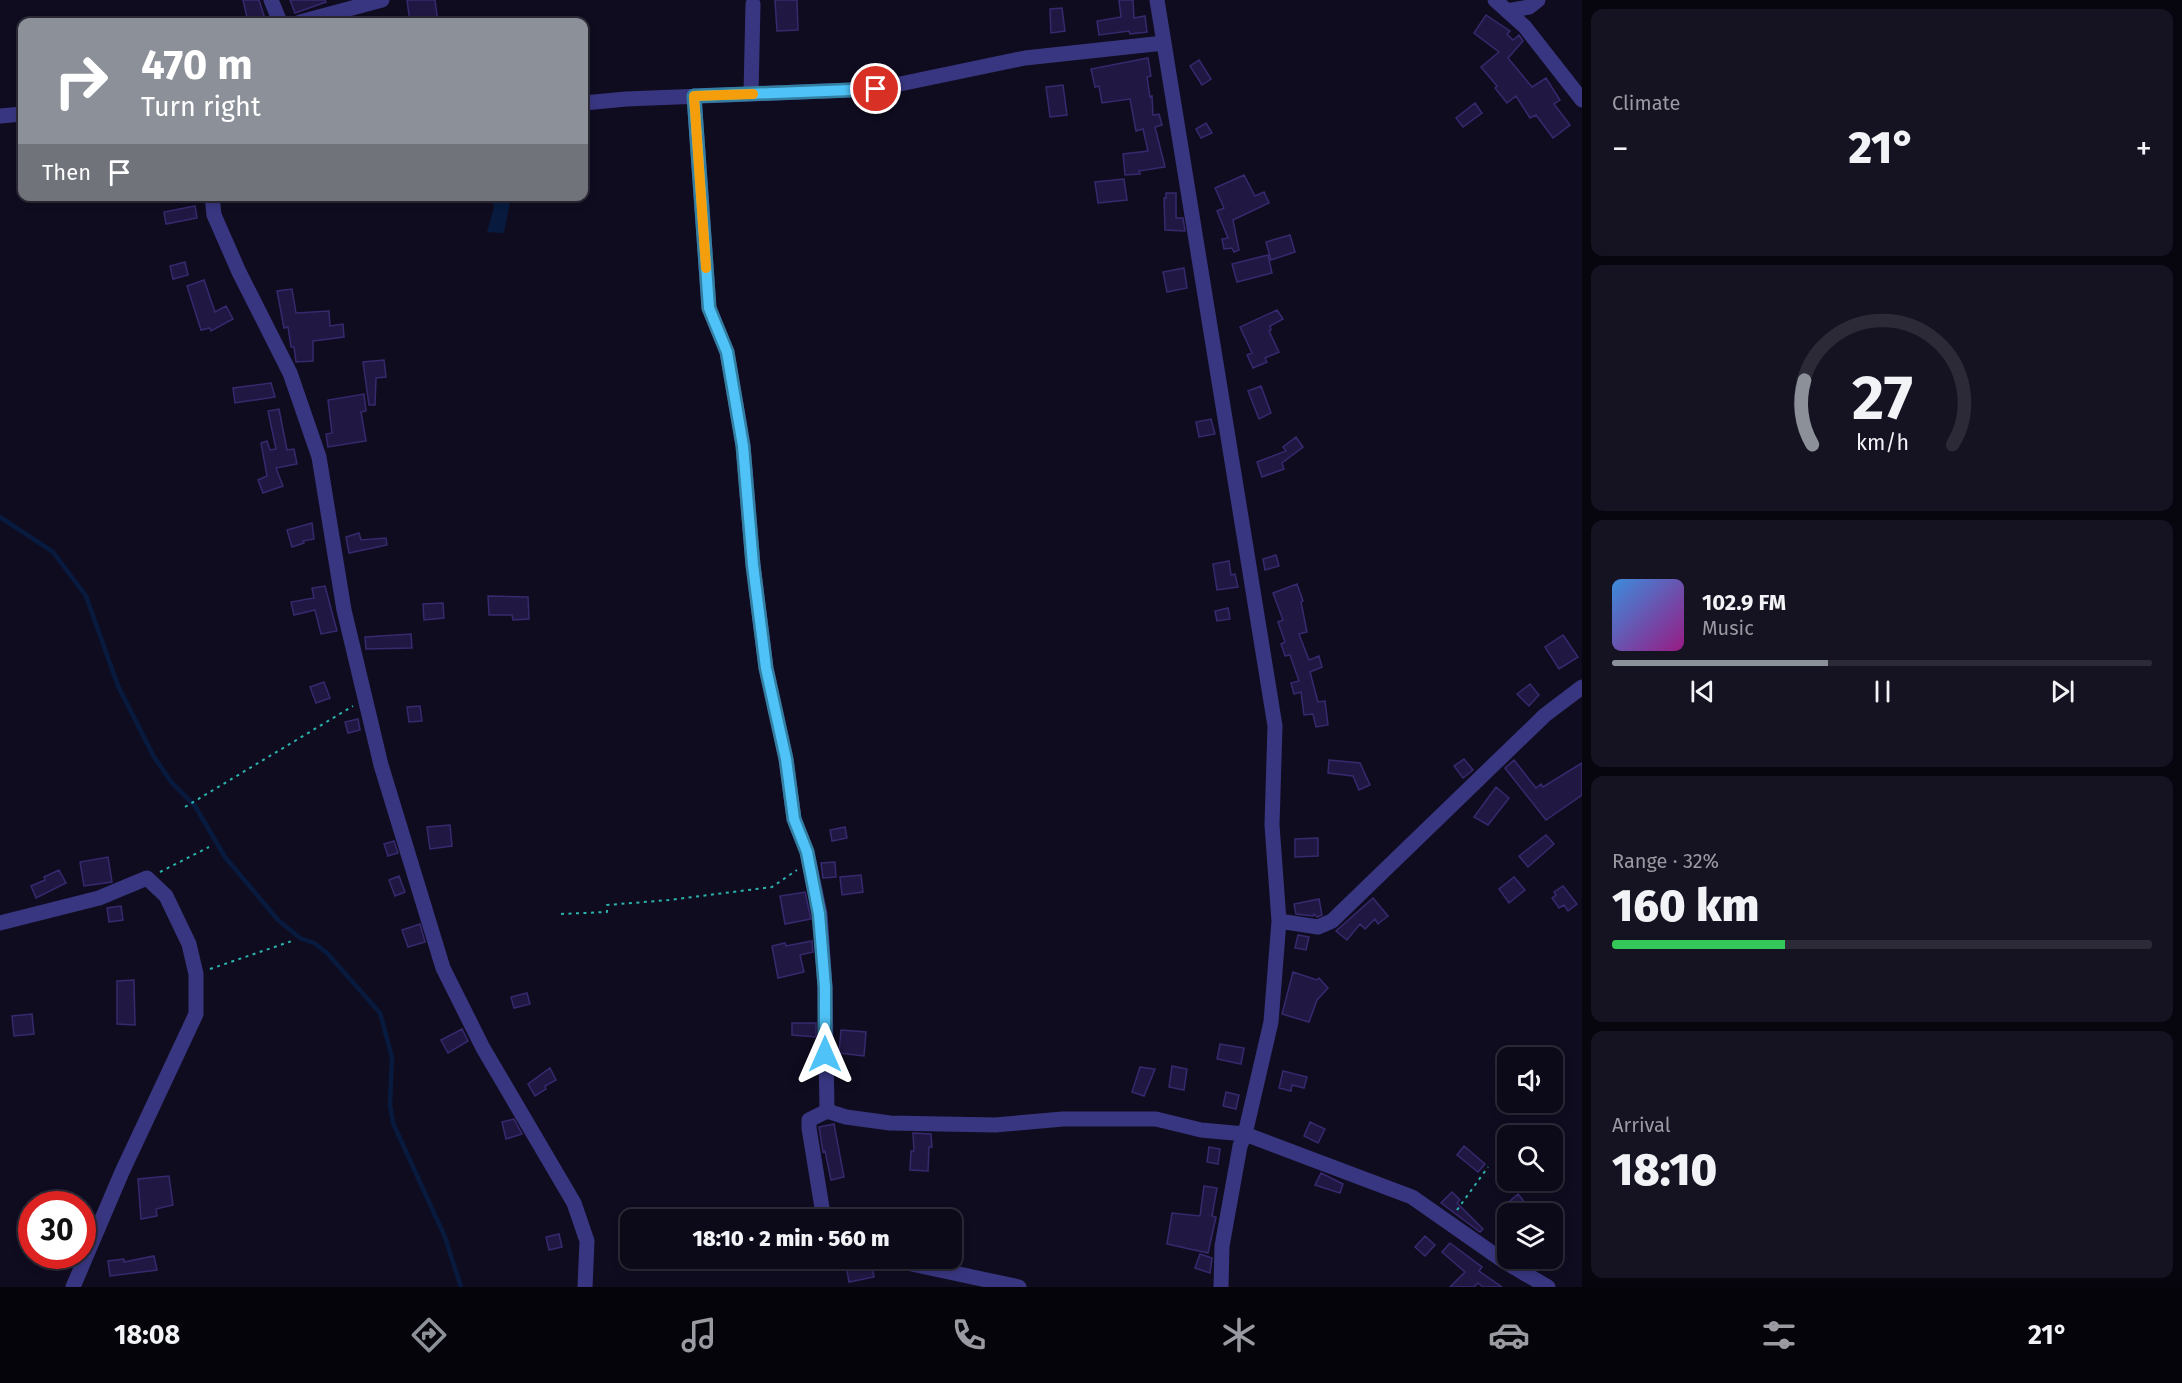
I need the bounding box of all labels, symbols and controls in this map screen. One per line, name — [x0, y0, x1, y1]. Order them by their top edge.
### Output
text: 470 m — [141, 40, 253, 90]
icon: right — [42, 42, 120, 120]
pin — [850, 63, 901, 114]
icon: arrive — [859, 72, 892, 105]
text: Turn right — [141, 91, 261, 123]
text: Climate — [1612, 91, 1680, 115]
text: 21° — [1848, 121, 1916, 175]
text: − — [1612, 129, 1629, 169]
text: + — [2136, 129, 2152, 169]
icon: arrive — [103, 156, 136, 189]
text: Then — [42, 159, 91, 186]
text: 27 — [1852, 361, 1912, 436]
text: km/h — [1855, 430, 1909, 456]
text: 102.9 FM — [1702, 589, 1786, 616]
text: Music — [1702, 616, 1754, 640]
icon: previous — [1686, 675, 1719, 708]
icon: pause — [1866, 675, 1899, 708]
icon: next — [2046, 675, 2079, 708]
text: Range · 32% — [1612, 849, 1719, 873]
text: 160 km — [1612, 879, 1759, 933]
position arrow — [793, 1022, 857, 1086]
map controls — [1497, 1047, 1563, 1269]
button: sound — [1497, 1047, 1563, 1113]
text: Arrival — [1612, 1113, 1671, 1137]
button: search — [1497, 1125, 1563, 1191]
text: 18:10 — [1612, 1143, 1717, 1197]
speed limit sign: 30 — [18, 1191, 96, 1269]
button: layers — [1497, 1203, 1563, 1269]
text: 18:10 · 2 min · 560 m — [692, 1225, 890, 1252]
icon: directions — [408, 1314, 450, 1356]
icon: music — [678, 1314, 720, 1356]
icon: phone — [948, 1314, 990, 1356]
icon: climate — [1218, 1314, 1260, 1356]
icon: car — [1488, 1314, 1530, 1356]
icon: filters — [1758, 1314, 1800, 1356]
text: 18:08 — [114, 1319, 180, 1351]
text: 21° — [2028, 1319, 2068, 1351]

